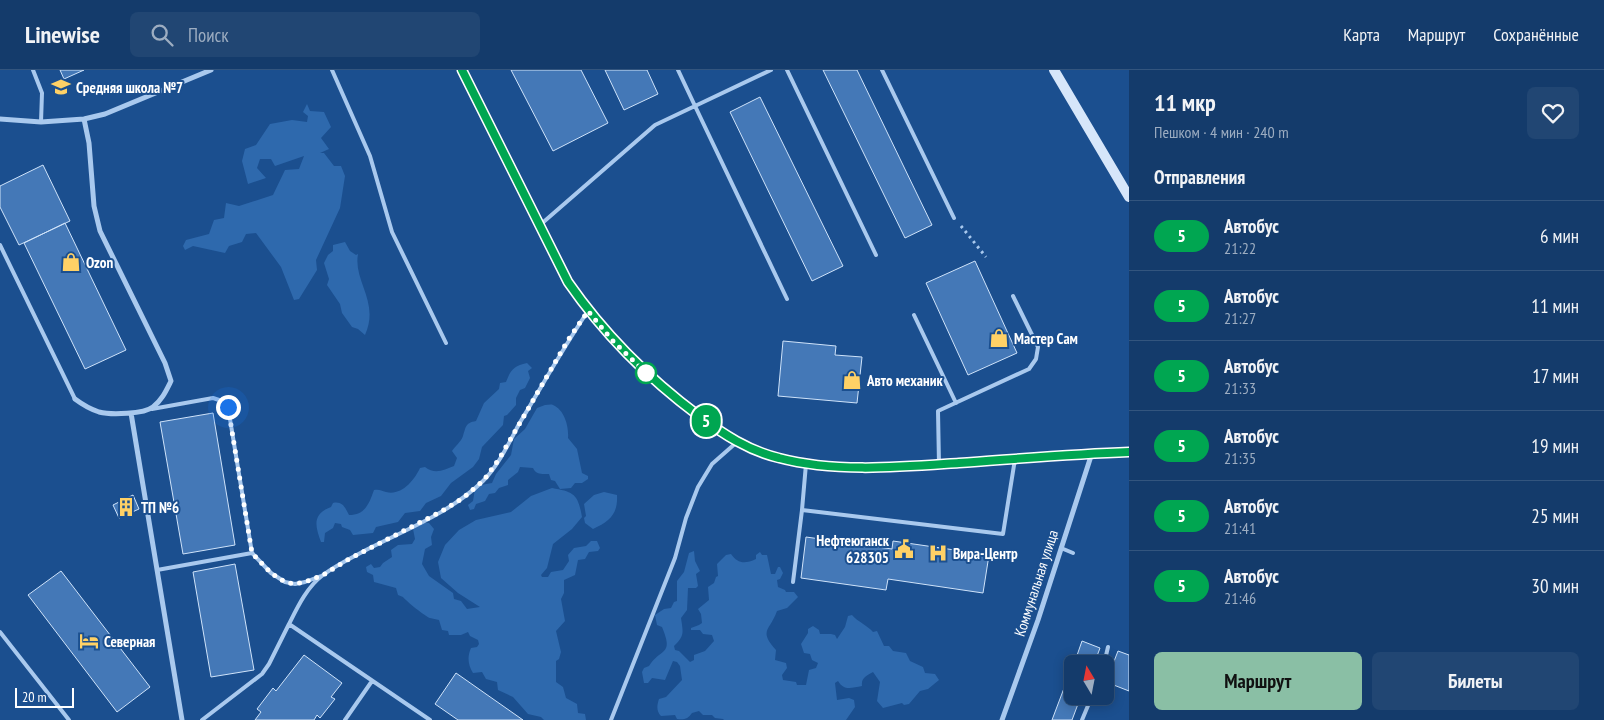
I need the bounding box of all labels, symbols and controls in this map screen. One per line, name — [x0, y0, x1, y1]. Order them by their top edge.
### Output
search box — [130, 12, 480, 57]
text: Linewise — [25, 19, 100, 50]
icon: search — [148, 21, 176, 49]
text: Поиск — [188, 23, 229, 47]
text: Карта — [1343, 23, 1380, 46]
text: Маршрут — [1408, 23, 1465, 46]
text: Сохранённые — [1493, 23, 1579, 46]
school or university icon: Средняя школа №7 — [50, 76, 72, 98]
place label: Средняя школа №7 — [76, 78, 183, 97]
text: 11 мкр — [1154, 87, 1216, 118]
button: heart — [1527, 87, 1579, 139]
text: Пешком · 4 мин · 240 m — [1154, 122, 1289, 142]
text: Отправления — [1154, 165, 1245, 189]
text: Автобус — [1224, 214, 1279, 238]
text: 5 — [1177, 224, 1186, 247]
text: 6 мин — [1540, 224, 1579, 248]
text: 21:22 — [1224, 238, 1256, 258]
shop icon: Ozon — [60, 251, 82, 273]
place label: Ozon — [86, 253, 113, 272]
text: Автобус — [1224, 284, 1279, 308]
text: 5 — [1177, 294, 1186, 317]
text: 11 мин — [1531, 294, 1579, 318]
text: 21:27 — [1224, 308, 1256, 328]
shop icon: Мастер Сам — [988, 327, 1010, 349]
place label: Мастер Сам — [1014, 329, 1078, 348]
text: Автобус — [1224, 354, 1279, 378]
unlabelled marker — [635, 362, 657, 384]
text: 5 — [1177, 364, 1186, 387]
text: 17 мин — [1532, 364, 1579, 388]
shop icon: Авто механик — [841, 369, 863, 391]
place label: Авто механик — [866, 371, 943, 390]
text: 21:33 — [1224, 378, 1256, 398]
your location — [216, 395, 241, 420]
line badge: 5 — [690, 405, 722, 437]
text: 5 — [702, 409, 710, 432]
text: Автобус — [1224, 424, 1279, 448]
text: 5 — [1177, 434, 1186, 457]
text: 19 мин — [1531, 434, 1579, 458]
text: 21:35 — [1224, 448, 1256, 468]
text: Автобус — [1224, 494, 1279, 518]
building icon: ТП №6 — [115, 496, 137, 518]
place label: ТП №6 — [141, 498, 179, 517]
text: 5 — [1177, 504, 1186, 527]
text: 25 мин — [1531, 504, 1579, 528]
text: 21:41 — [1224, 518, 1256, 538]
street label: Коммунальная улица — [1010, 527, 1062, 639]
place label: Нефтеюганск 628305 — [816, 531, 890, 567]
public building icon: Нефтеюганск 628305 — [893, 538, 915, 560]
hospital icon: Вира-Центр — [927, 542, 949, 564]
place label: Вира-Центр — [953, 544, 1018, 563]
text: Автобус — [1224, 564, 1279, 588]
text: 5 — [1177, 574, 1186, 597]
text: 30 мин — [1531, 574, 1579, 598]
text: 21:46 — [1224, 588, 1256, 608]
hotel icon: Северная — [78, 630, 100, 652]
place label: Северная — [104, 632, 155, 651]
button: Маршрут — [1154, 652, 1362, 710]
button: Билеты — [1372, 652, 1579, 710]
north arrow — [1064, 655, 1114, 705]
map controls — [1064, 655, 1114, 705]
scale bar — [15, 685, 74, 708]
text: 20 m — [22, 688, 47, 706]

